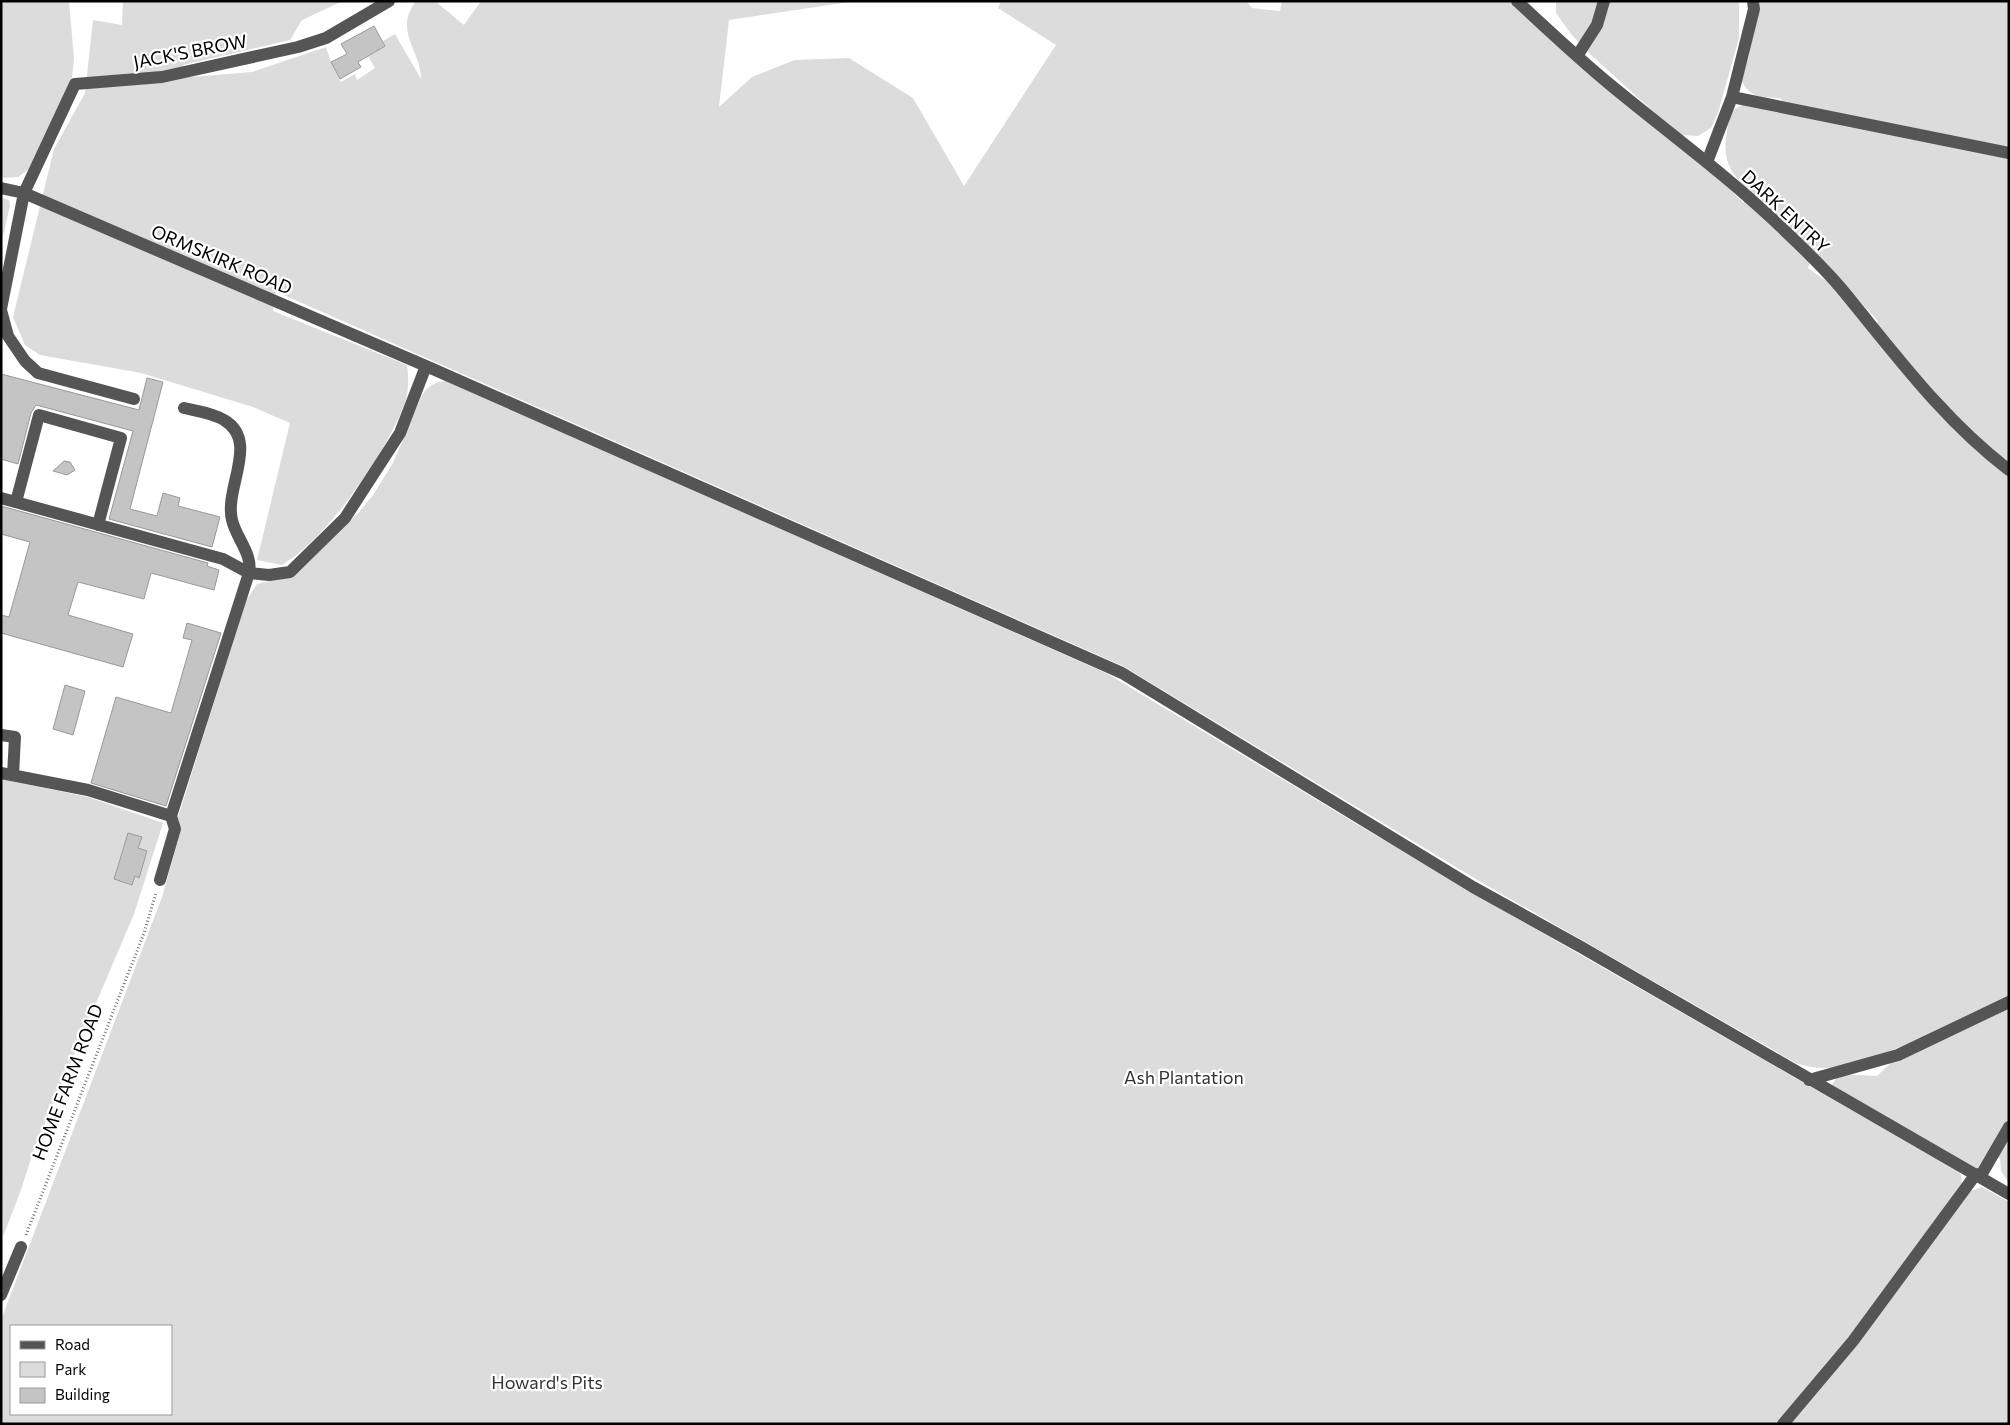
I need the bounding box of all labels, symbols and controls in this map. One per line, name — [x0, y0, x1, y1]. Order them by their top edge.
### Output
street label: JACK'S BROW — [131, 29, 249, 73]
street label: DARK ENTRY — [1738, 165, 1835, 257]
street label: ORMSKIRK ROAD — [148, 219, 296, 299]
street label: HOME FARM ROAD — [27, 1001, 107, 1163]
park label: Ash Plantation — [1124, 1066, 1244, 1088]
legend — [10, 1325, 172, 1415]
text: Road — [55, 1335, 90, 1353]
text: Park — [55, 1360, 86, 1378]
park label: Howard's Pits — [491, 1371, 603, 1393]
text: Building — [55, 1385, 110, 1403]

